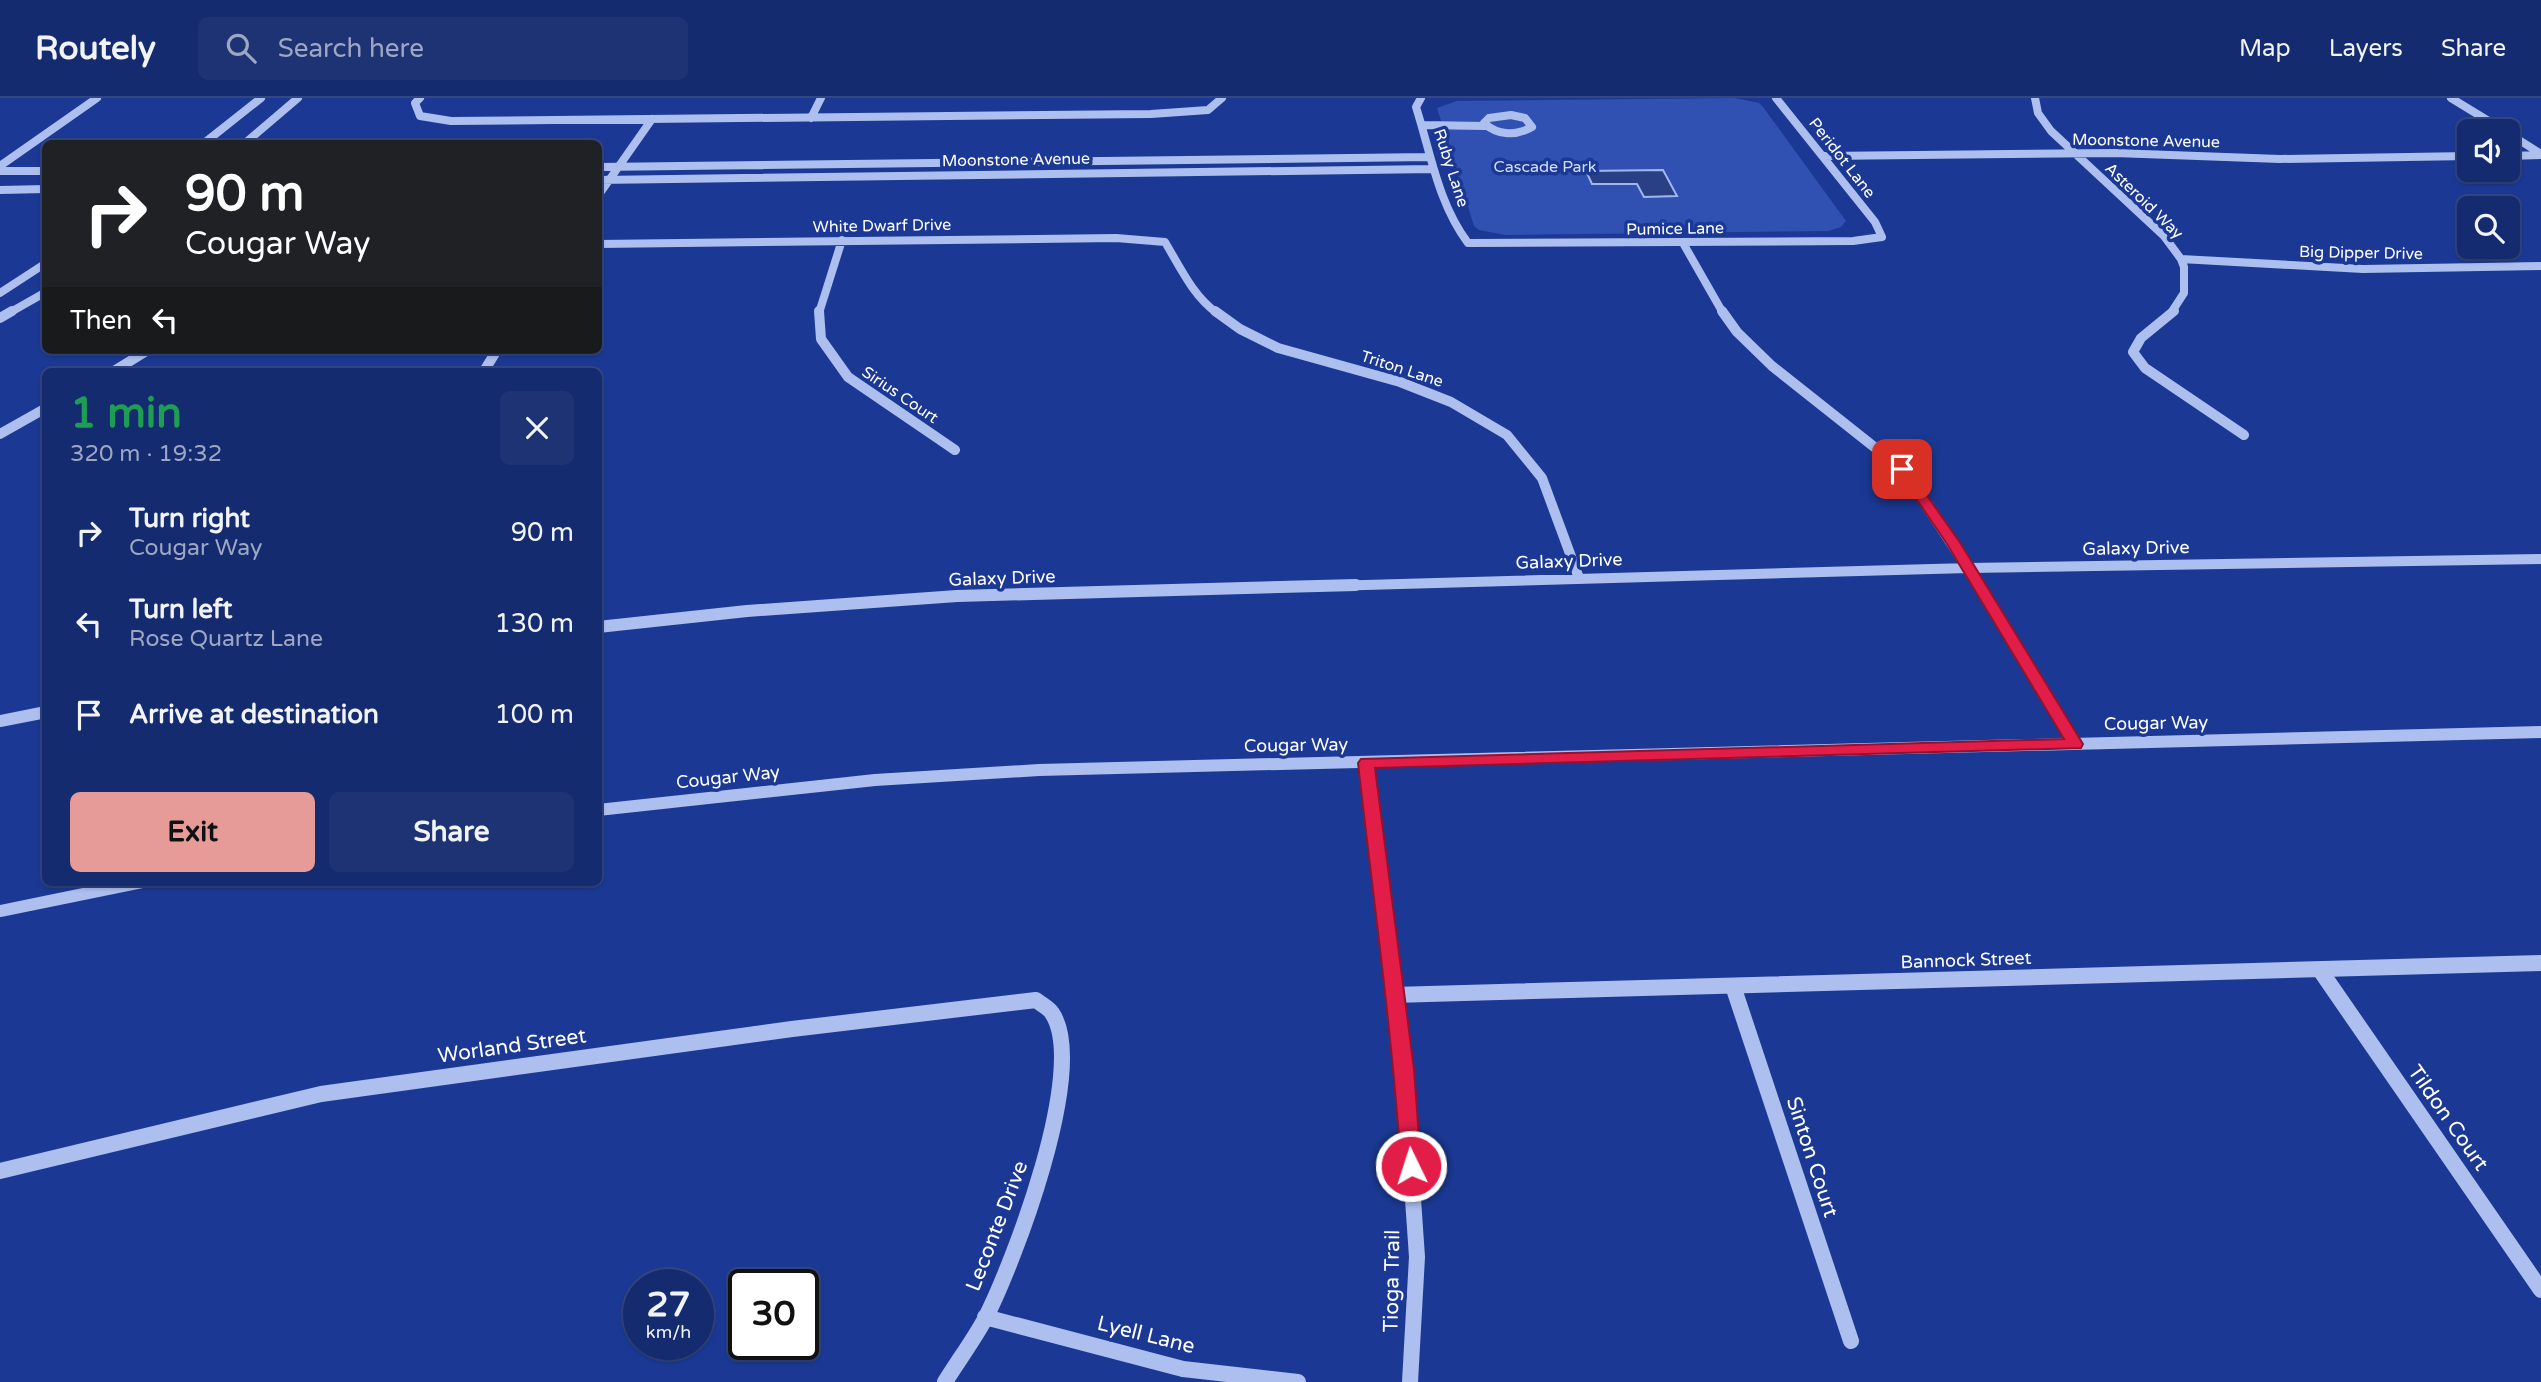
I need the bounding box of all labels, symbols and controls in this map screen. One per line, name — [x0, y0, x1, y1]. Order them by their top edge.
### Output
search box — [198, 17, 688, 80]
text: Routely — [35, 29, 156, 68]
icon: search — [222, 29, 260, 67]
text: Search here — [278, 33, 424, 64]
text: Map — [2239, 34, 2291, 63]
text: Layers — [2329, 34, 2403, 63]
text: Share — [2441, 34, 2506, 63]
street label: Peridot Lane — [1804, 114, 1880, 202]
map controls — [2457, 119, 2520, 259]
button: sound — [2457, 119, 2520, 182]
street label: Ruby Lane — [1429, 126, 1473, 210]
street label: Moonstone Avenue — [2072, 130, 2220, 152]
street label: Moonstone Avenue — [942, 149, 1090, 171]
park label: Cascade Park — [1494, 157, 1597, 177]
street label: Asteroid Way — [2101, 159, 2188, 244]
text: 90 m — [185, 165, 304, 224]
icon: right — [70, 168, 161, 259]
button: search — [2457, 196, 2520, 259]
street label: White Dwarf Drive — [813, 215, 951, 237]
street label: Pumice Lane — [1626, 218, 1724, 240]
text: Cougar Way — [185, 225, 370, 263]
street label: Big Dipper Drive — [2299, 242, 2423, 264]
icon: left — [146, 301, 184, 339]
text: Then — [70, 305, 132, 336]
street label: Triton Lane — [1358, 346, 1446, 392]
street label: Sirius Court — [858, 362, 942, 428]
text: 1 min — [70, 388, 182, 439]
button: close — [500, 391, 574, 465]
pin — [1872, 439, 1932, 499]
text: 320 m · 19:32 — [70, 440, 222, 468]
icon: arrive — [1883, 450, 1921, 488]
text: Turn right — [129, 503, 250, 534]
icon: right — [70, 514, 108, 552]
text: 90 m — [511, 517, 574, 548]
text: Cougar Way — [129, 534, 262, 562]
street label: Galaxy Drive — [2082, 536, 2190, 560]
street label: Galaxy Drive — [1515, 548, 1623, 574]
street label: Galaxy Drive — [948, 565, 1056, 591]
text: Turn left — [129, 594, 232, 625]
icon: left — [70, 605, 108, 643]
text: 130 m — [494, 608, 574, 639]
text: Rose Quartz Lane — [129, 625, 323, 653]
icon: arrive — [70, 696, 108, 734]
text: Arrive at destination — [129, 699, 379, 730]
text: 100 m — [494, 699, 574, 730]
street label: Cougar Way — [2104, 711, 2209, 735]
street label: Cougar Way — [1244, 733, 1349, 757]
street label: Cougar Way — [675, 761, 781, 793]
button: Exit — [70, 792, 315, 872]
button: Share — [329, 792, 574, 872]
street label: Bannock Street — [1900, 947, 2032, 973]
street label: Worland Street — [436, 1023, 588, 1069]
street label: Tildon Court — [2402, 1060, 2494, 1176]
street label: Sinton Court — [1781, 1094, 1843, 1220]
position arrow — [1374, 1129, 1448, 1203]
street label: Leconte Drive — [961, 1157, 1033, 1295]
street label: Tioga Trail — [1379, 1229, 1405, 1333]
speed limit sign: 30 — [728, 1269, 819, 1360]
text: 27 — [647, 1284, 690, 1326]
street label: Lyell Lane — [1095, 1311, 1197, 1359]
text: km/h — [646, 1321, 691, 1343]

